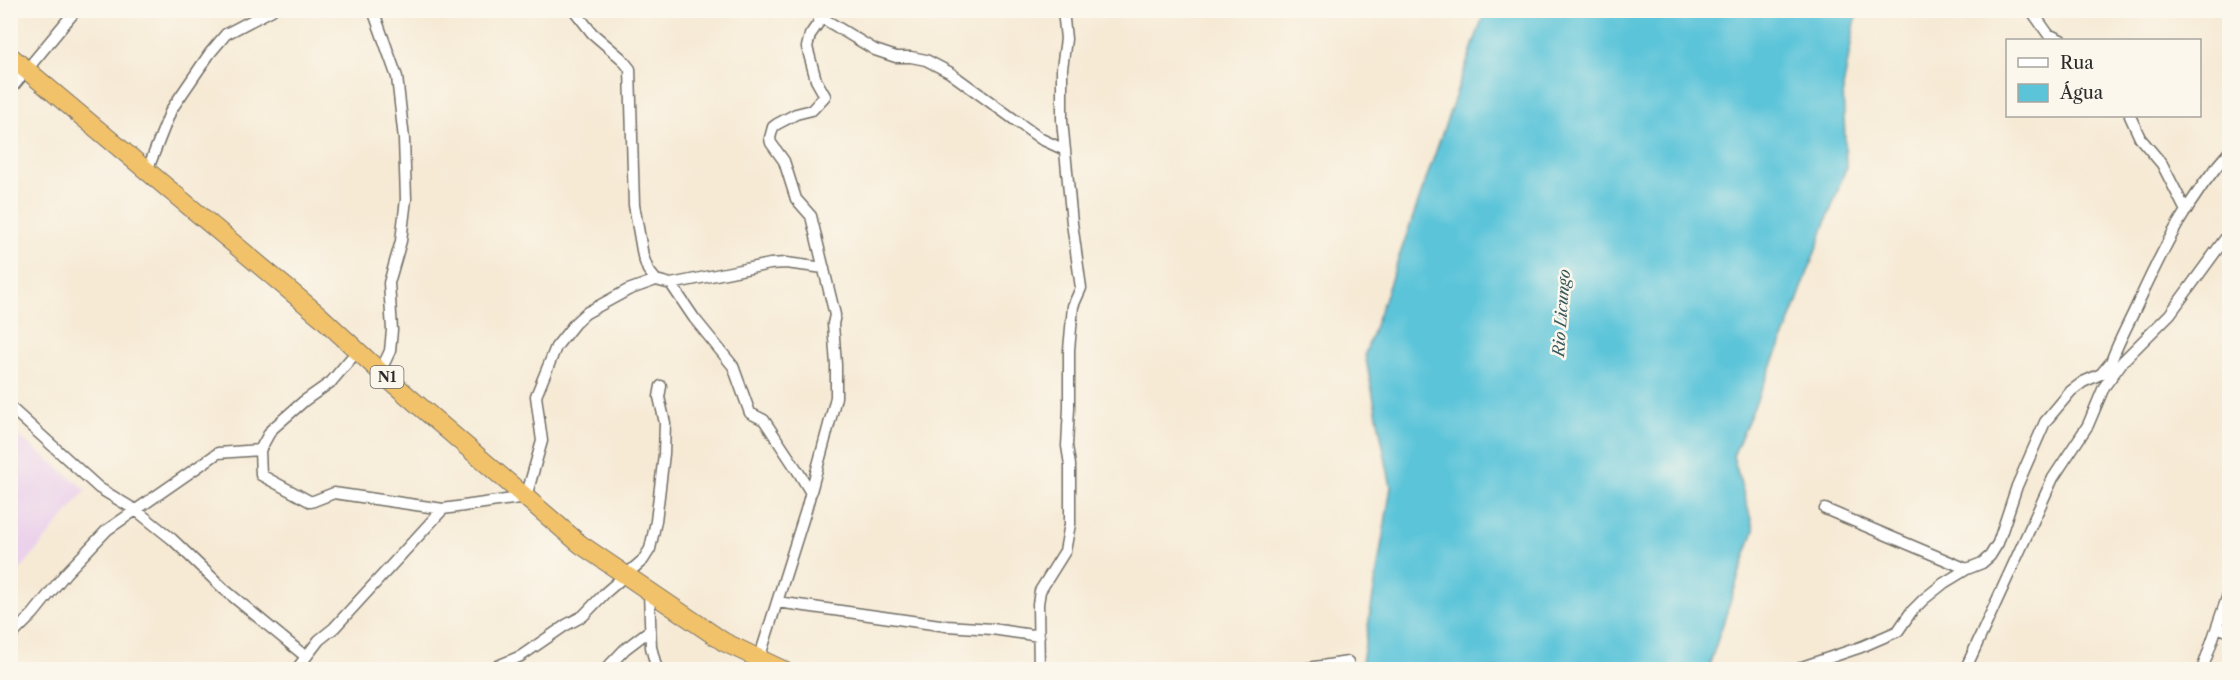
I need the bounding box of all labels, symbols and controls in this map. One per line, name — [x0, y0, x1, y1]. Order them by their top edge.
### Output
legend — [2006, 39, 2201, 117]
text: Rua — [2060, 52, 2094, 74]
text: Água — [2059, 81, 2104, 104]
water label: Rio Licungo — [1548, 269, 1574, 359]
road number: N1 — [370, 366, 404, 388]

